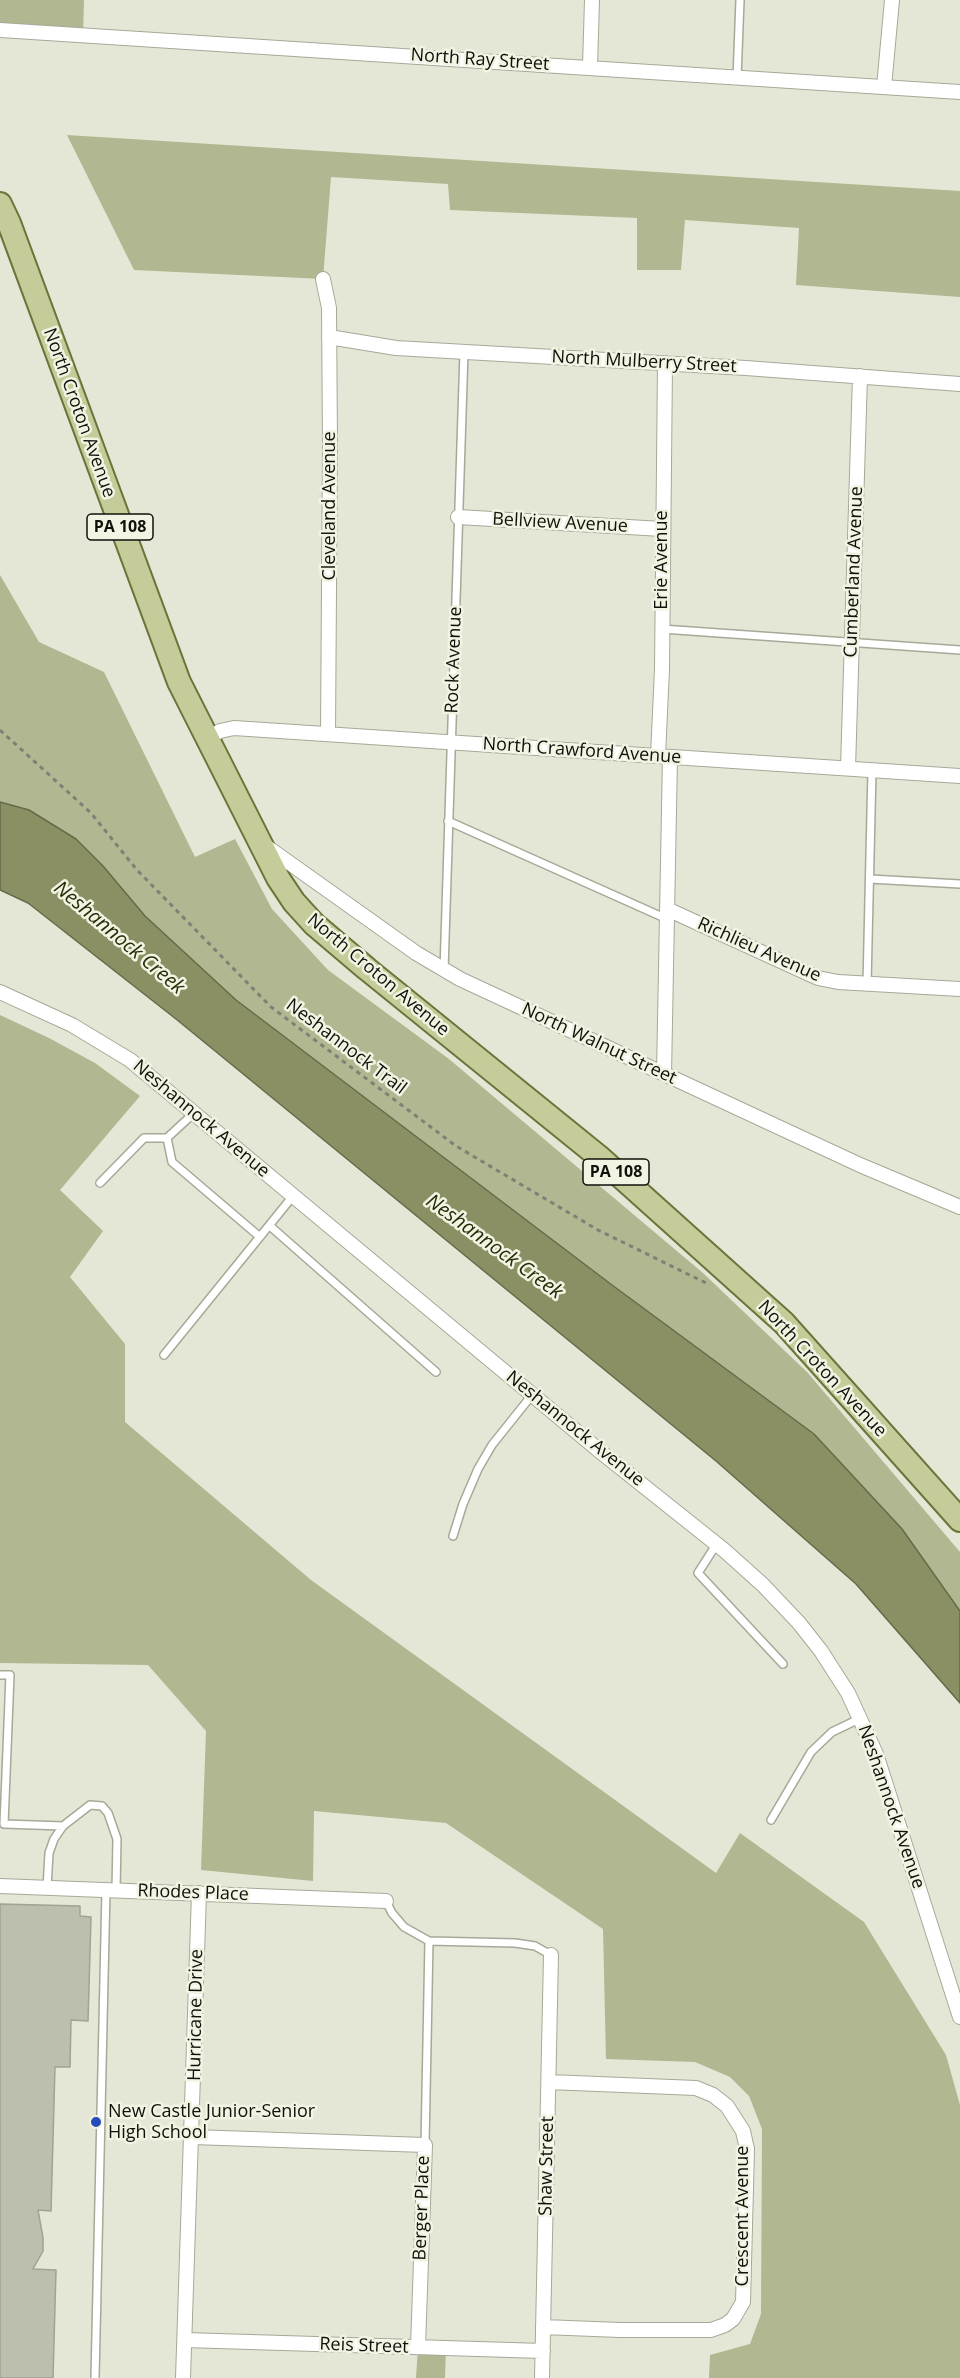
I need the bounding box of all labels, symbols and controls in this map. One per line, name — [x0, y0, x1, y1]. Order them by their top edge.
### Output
street label: North Ray Street — [410, 44, 550, 76]
street label: North Croton Avenue — [38, 325, 120, 501]
street label: North Mulberry Street — [551, 346, 737, 378]
street label: Cleveland Avenue — [319, 431, 341, 581]
street label: Cumberland Avenue — [840, 486, 868, 658]
street label: Bellview Avenue — [492, 509, 628, 537]
street label: Erie Avenue — [651, 510, 673, 610]
road number: PA 108 — [87, 514, 153, 540]
street label: Rock Avenue — [441, 606, 467, 714]
street label: North Crawford Avenue — [482, 733, 682, 769]
water label: Neshannock Creek — [49, 876, 189, 1000]
street label: North Croton Avenue — [302, 909, 454, 1041]
street label: Richlieu Avenue — [694, 913, 824, 987]
street label: Neshannock Trail — [281, 995, 411, 1099]
street label: North Walnut Street — [518, 999, 680, 1089]
street label: Neshannock Avenue — [128, 1056, 274, 1182]
road number: PA 108 — [583, 1159, 649, 1185]
water label: Neshannock Creek — [421, 1189, 567, 1305]
street label: North Croton Avenue — [753, 1296, 891, 1442]
street label: Neshannock Avenue — [502, 1367, 648, 1491]
street label: Neshannock Avenue — [853, 1722, 929, 1892]
street label: Rhodes Place — [137, 1880, 249, 1906]
street label: Hurricane Drive — [184, 1949, 208, 2081]
place label: New Castle Junior-Senior High School — [108, 2101, 315, 2144]
marker: New Castle Junior-Senior High School — [89, 2115, 103, 2129]
street label: Shaw Street — [535, 2116, 559, 2216]
street label: Crescent Avenue — [732, 2146, 754, 2286]
street label: Berger Place — [409, 2155, 435, 2261]
street label: Reis Street — [319, 2334, 409, 2358]

